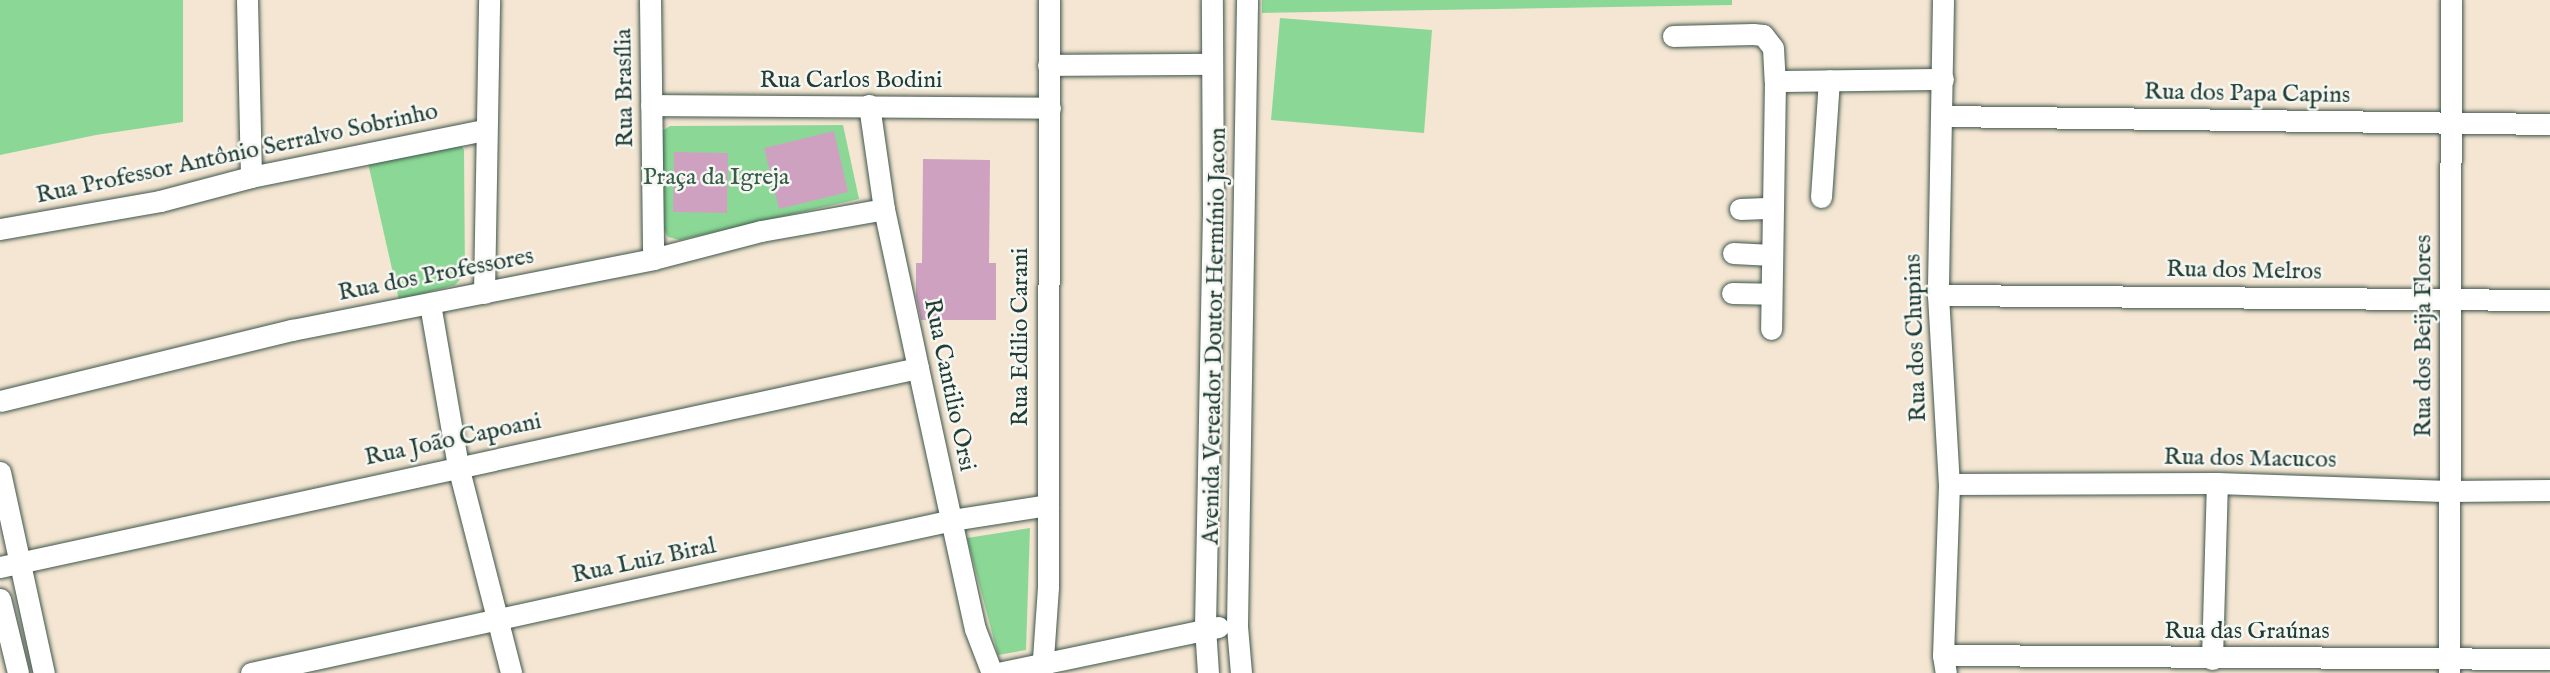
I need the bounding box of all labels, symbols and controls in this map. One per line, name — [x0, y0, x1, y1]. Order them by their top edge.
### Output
street label: Rua Brasília — [610, 28, 640, 148]
street label: Rua Carlos Bodini — [760, 67, 942, 95]
street label: Rua dos Papa Capins — [2144, 78, 2350, 110]
street label: Rua Professor Antônio Serralvo Sobrinho — [33, 97, 441, 211]
street label: Avenida Vereador Doutor Hermínio Jacon — [1197, 127, 1233, 545]
park label: Praça da Igreja — [643, 164, 789, 192]
street label: Rua dos Beija Flores — [2410, 235, 2438, 437]
street label: Rua dos Professores — [336, 242, 536, 308]
street label: Rua Edilio Carani — [1007, 247, 1035, 427]
street label: Rua dos Chupins — [1899, 253, 1933, 423]
street label: Rua dos Melros — [2166, 255, 2322, 287]
street label: Rua Cantilio Orsi — [917, 296, 981, 474]
street label: Rua João Capoani — [362, 407, 544, 473]
street label: Rua dos Macucos — [2163, 443, 2337, 475]
street label: Rua Luiz Biral — [569, 532, 719, 590]
street label: Rua das Graúnas — [2164, 618, 2330, 646]

